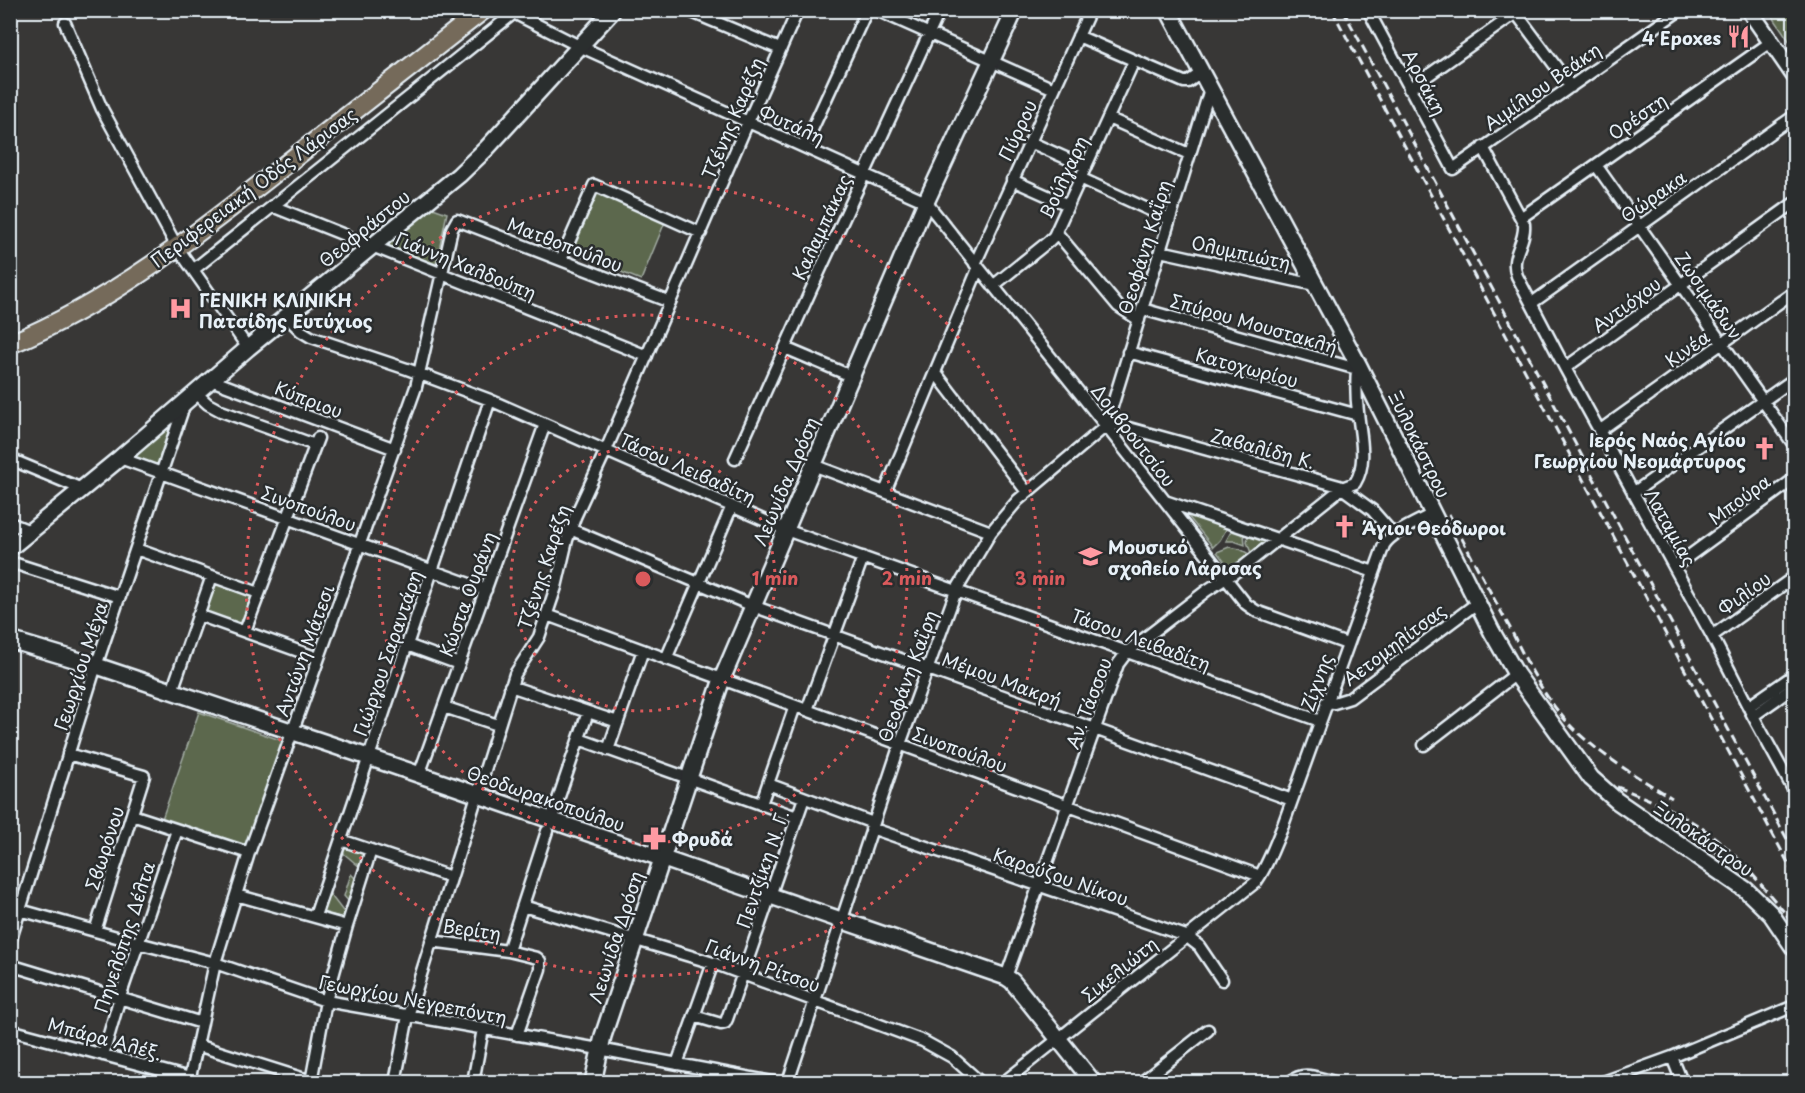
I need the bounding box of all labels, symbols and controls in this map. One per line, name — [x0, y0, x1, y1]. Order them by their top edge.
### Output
place label: 4 Epoxes — [1642, 24, 1721, 51]
restaurant icon: 4 Epoxes — [1726, 24, 1752, 50]
street label: Αιμίλιου Βεάκη — [1478, 36, 1606, 136]
street label: Αρσάκη — [1396, 44, 1454, 120]
street label: Τζένης Καρέζη — [694, 53, 770, 183]
street label: Ορέστη — [1602, 86, 1672, 146]
street label: Πύρρου — [991, 95, 1043, 165]
street label: Φυτάλη — [755, 98, 829, 150]
street label: Περιφερειακή Οδός Λάρισας — [144, 100, 362, 274]
street label: Βούλγαρη — [1032, 131, 1094, 223]
street label: Θώρακα — [1615, 163, 1692, 229]
street label: Καλαμπάκας — [785, 170, 857, 284]
street label: Θεοφάνη Καΐρη — [1111, 177, 1177, 317]
street label: Θεοφράστου — [312, 183, 416, 273]
street label: Ματθοπούλου — [503, 210, 627, 278]
street label: Γιάννη Χαλδούπη — [391, 224, 541, 306]
street label: Ολυμπιώτη — [1189, 228, 1293, 276]
street label: Ζωσιμάδων — [1669, 246, 1749, 344]
street label: Αντιόχου — [1586, 270, 1666, 338]
place label: ΓΕΝΙΚΗ ΚΛΙΝΙΚΗ Πατσίδης Ευτύχιος — [199, 286, 373, 334]
street label: Σπύρου Μουστακλή — [1167, 286, 1341, 360]
hospital icon: ΓΕΝΙΚΗ ΚΛΙΝΙΚΗ Πατσίδης Ευτύχιος — [168, 296, 194, 322]
street label: Κινέα — [1659, 323, 1715, 373]
street label: Κατοχωρίου — [1193, 340, 1301, 394]
street label: Κύπριου — [271, 374, 347, 424]
street label: Δομβρουτσίου — [1085, 378, 1183, 492]
street label: Ξυλοκάστρου — [1382, 386, 1458, 502]
street label: Λεωνίδα Δρόση — [746, 412, 824, 550]
street label: Ζαβαλίδη Κ. — [1208, 421, 1318, 475]
street label: Τάσου Λειβαδίτη — [616, 426, 760, 510]
place label: Ιερός Ναός Αγίου Γεωργίου Νεομάρτυρος — [1534, 426, 1746, 474]
church icon: Ιερός Ναός Αγίου Γεωργίου Νεομάρτυρος — [1751, 436, 1777, 462]
street label: Μπούρα — [1702, 467, 1776, 531]
street label: Σινοπούλου — [258, 478, 360, 538]
street label: Λαταμίας — [1639, 483, 1703, 571]
street label: Τζένης Καρέζη — [510, 501, 576, 633]
church icon: Άγιοι Θεόδωροι — [1331, 514, 1357, 540]
place label: Άγιοι Θεόδωροι — [1362, 514, 1506, 541]
street label: Κώστα Ουράνη — [432, 527, 502, 661]
place label: Μουσικό σχολείο Λάρισας — [1108, 533, 1262, 581]
school or university icon: Μουσικό σχολείο Λάρισας — [1077, 543, 1103, 569]
text: 1 min — [752, 564, 798, 591]
text: 2 min — [882, 564, 932, 591]
text: 3 min — [1015, 564, 1065, 591]
street label: Φιλίου — [1712, 565, 1776, 621]
street label: Γιώργου Σαραντάρη — [346, 566, 428, 740]
centre of rings — [633, 569, 653, 589]
street label: Αντώνη Μάτεσι — [268, 580, 340, 720]
street label: Αετομηλίτσας — [1337, 596, 1451, 692]
street label: Γεωργίου Μέγα — [46, 598, 114, 734]
street label: Τάσου Λειβαδίτη — [1068, 601, 1214, 677]
street label: Θεοφάνη Καΐρη — [871, 606, 943, 746]
street label: Μέμου Μακρή — [938, 645, 1066, 713]
street label: Ζίχνης — [1293, 650, 1339, 714]
street label: Αν. Τάσσου — [1058, 653, 1118, 753]
street label: Σινοπούλου — [909, 719, 1011, 779]
street label: Θεοδωρακοπούλου — [463, 758, 629, 838]
street label: Ξυλοκάστρου — [1649, 794, 1759, 882]
street label: Σβωρόνου — [78, 803, 130, 893]
street label: Πεντζίκη Ν. Γ. — [729, 806, 795, 932]
pharmacy icon: Φρυδά — [641, 825, 667, 851]
place label: Φρυδά — [672, 825, 733, 852]
street label: Καρούζου Νίκου — [990, 840, 1132, 912]
street label: Πηνελόπης Δέλτα — [87, 858, 161, 1016]
street label: Λεωνίδα Δρόση — [581, 867, 649, 1007]
street label: Βερίτη — [441, 912, 503, 946]
street label: Σικελιώτη — [1075, 930, 1163, 1008]
street label: Γιάννη Ρίτσου — [702, 932, 824, 998]
street label: Γεωργίου Νεγρεπόντη — [317, 968, 509, 1030]
street label: Μπάρα Αλέξ. — [45, 1010, 165, 1066]

